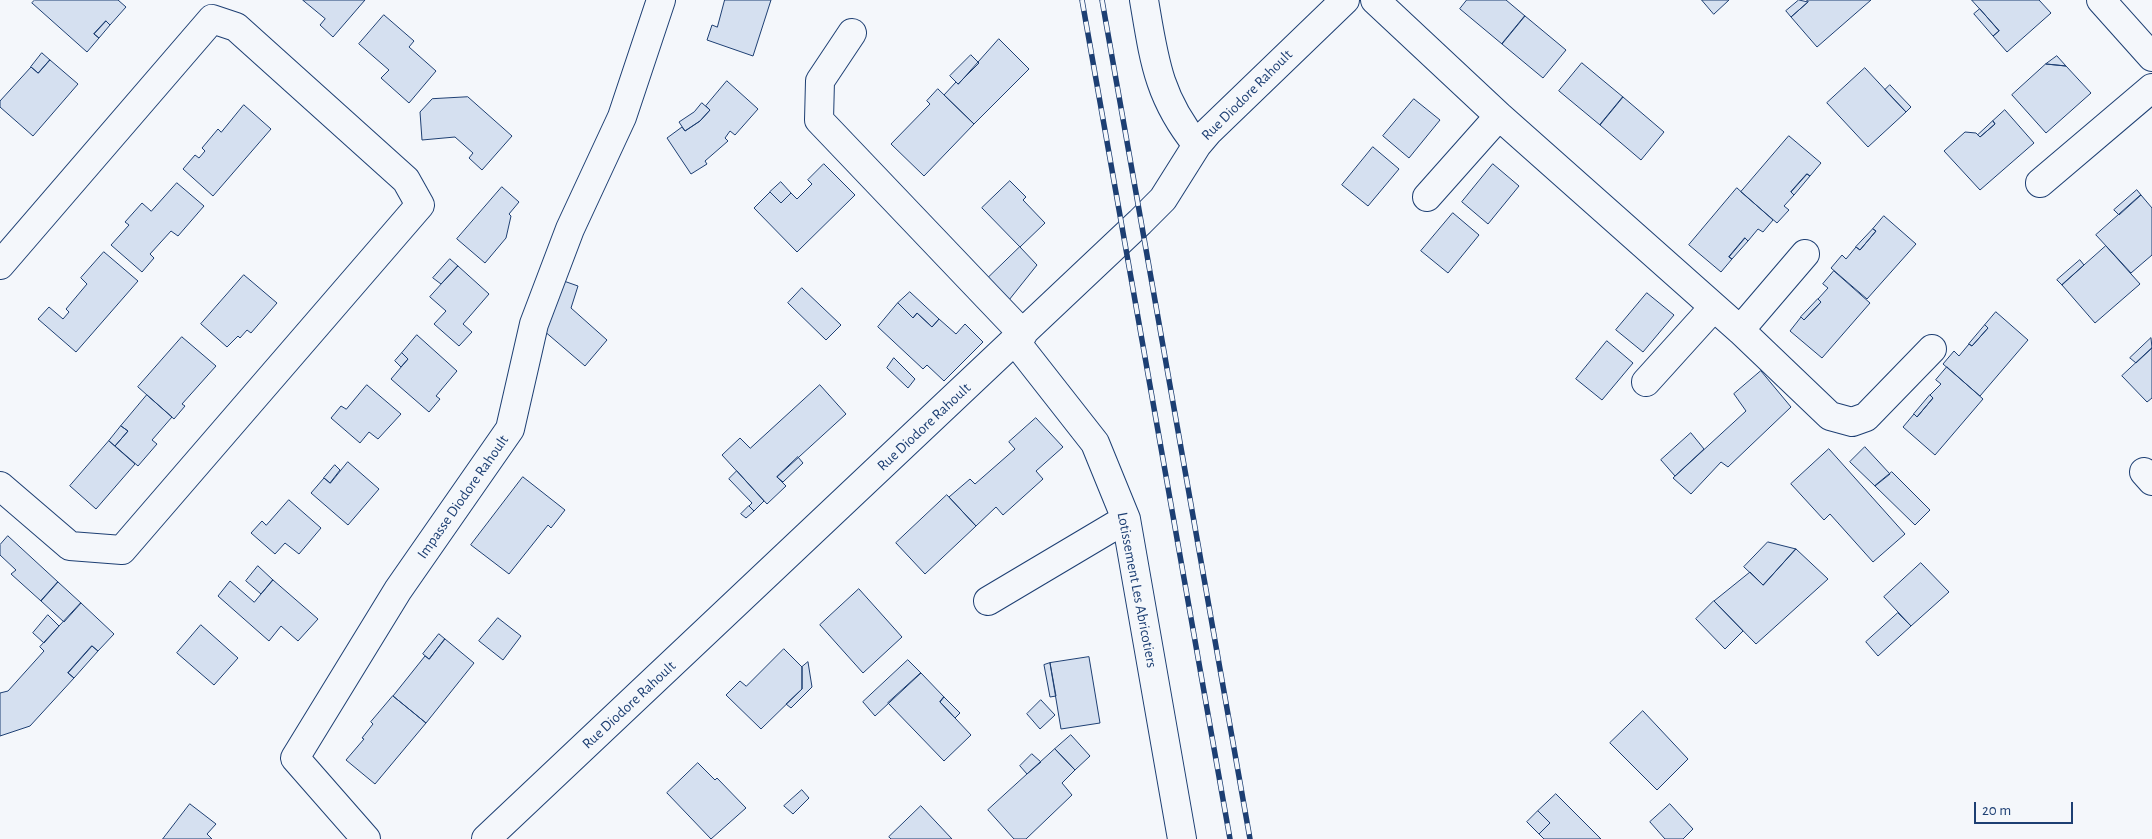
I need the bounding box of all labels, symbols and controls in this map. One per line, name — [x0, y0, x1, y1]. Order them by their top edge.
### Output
street label: Rue Diodore Rahoult — [1198, 46, 1296, 144]
street label: Rue Diodore Rahoult — [874, 379, 974, 475]
street label: Impasse Diodore Rahoult — [413, 432, 513, 562]
street label: Lotissement Les Abricotiers — [1113, 511, 1161, 669]
street label: Rue Diodore Rahoult — [579, 657, 679, 753]
scale bar — [1977, 792, 2076, 824]
text: 20 m — [1982, 803, 2011, 818]

